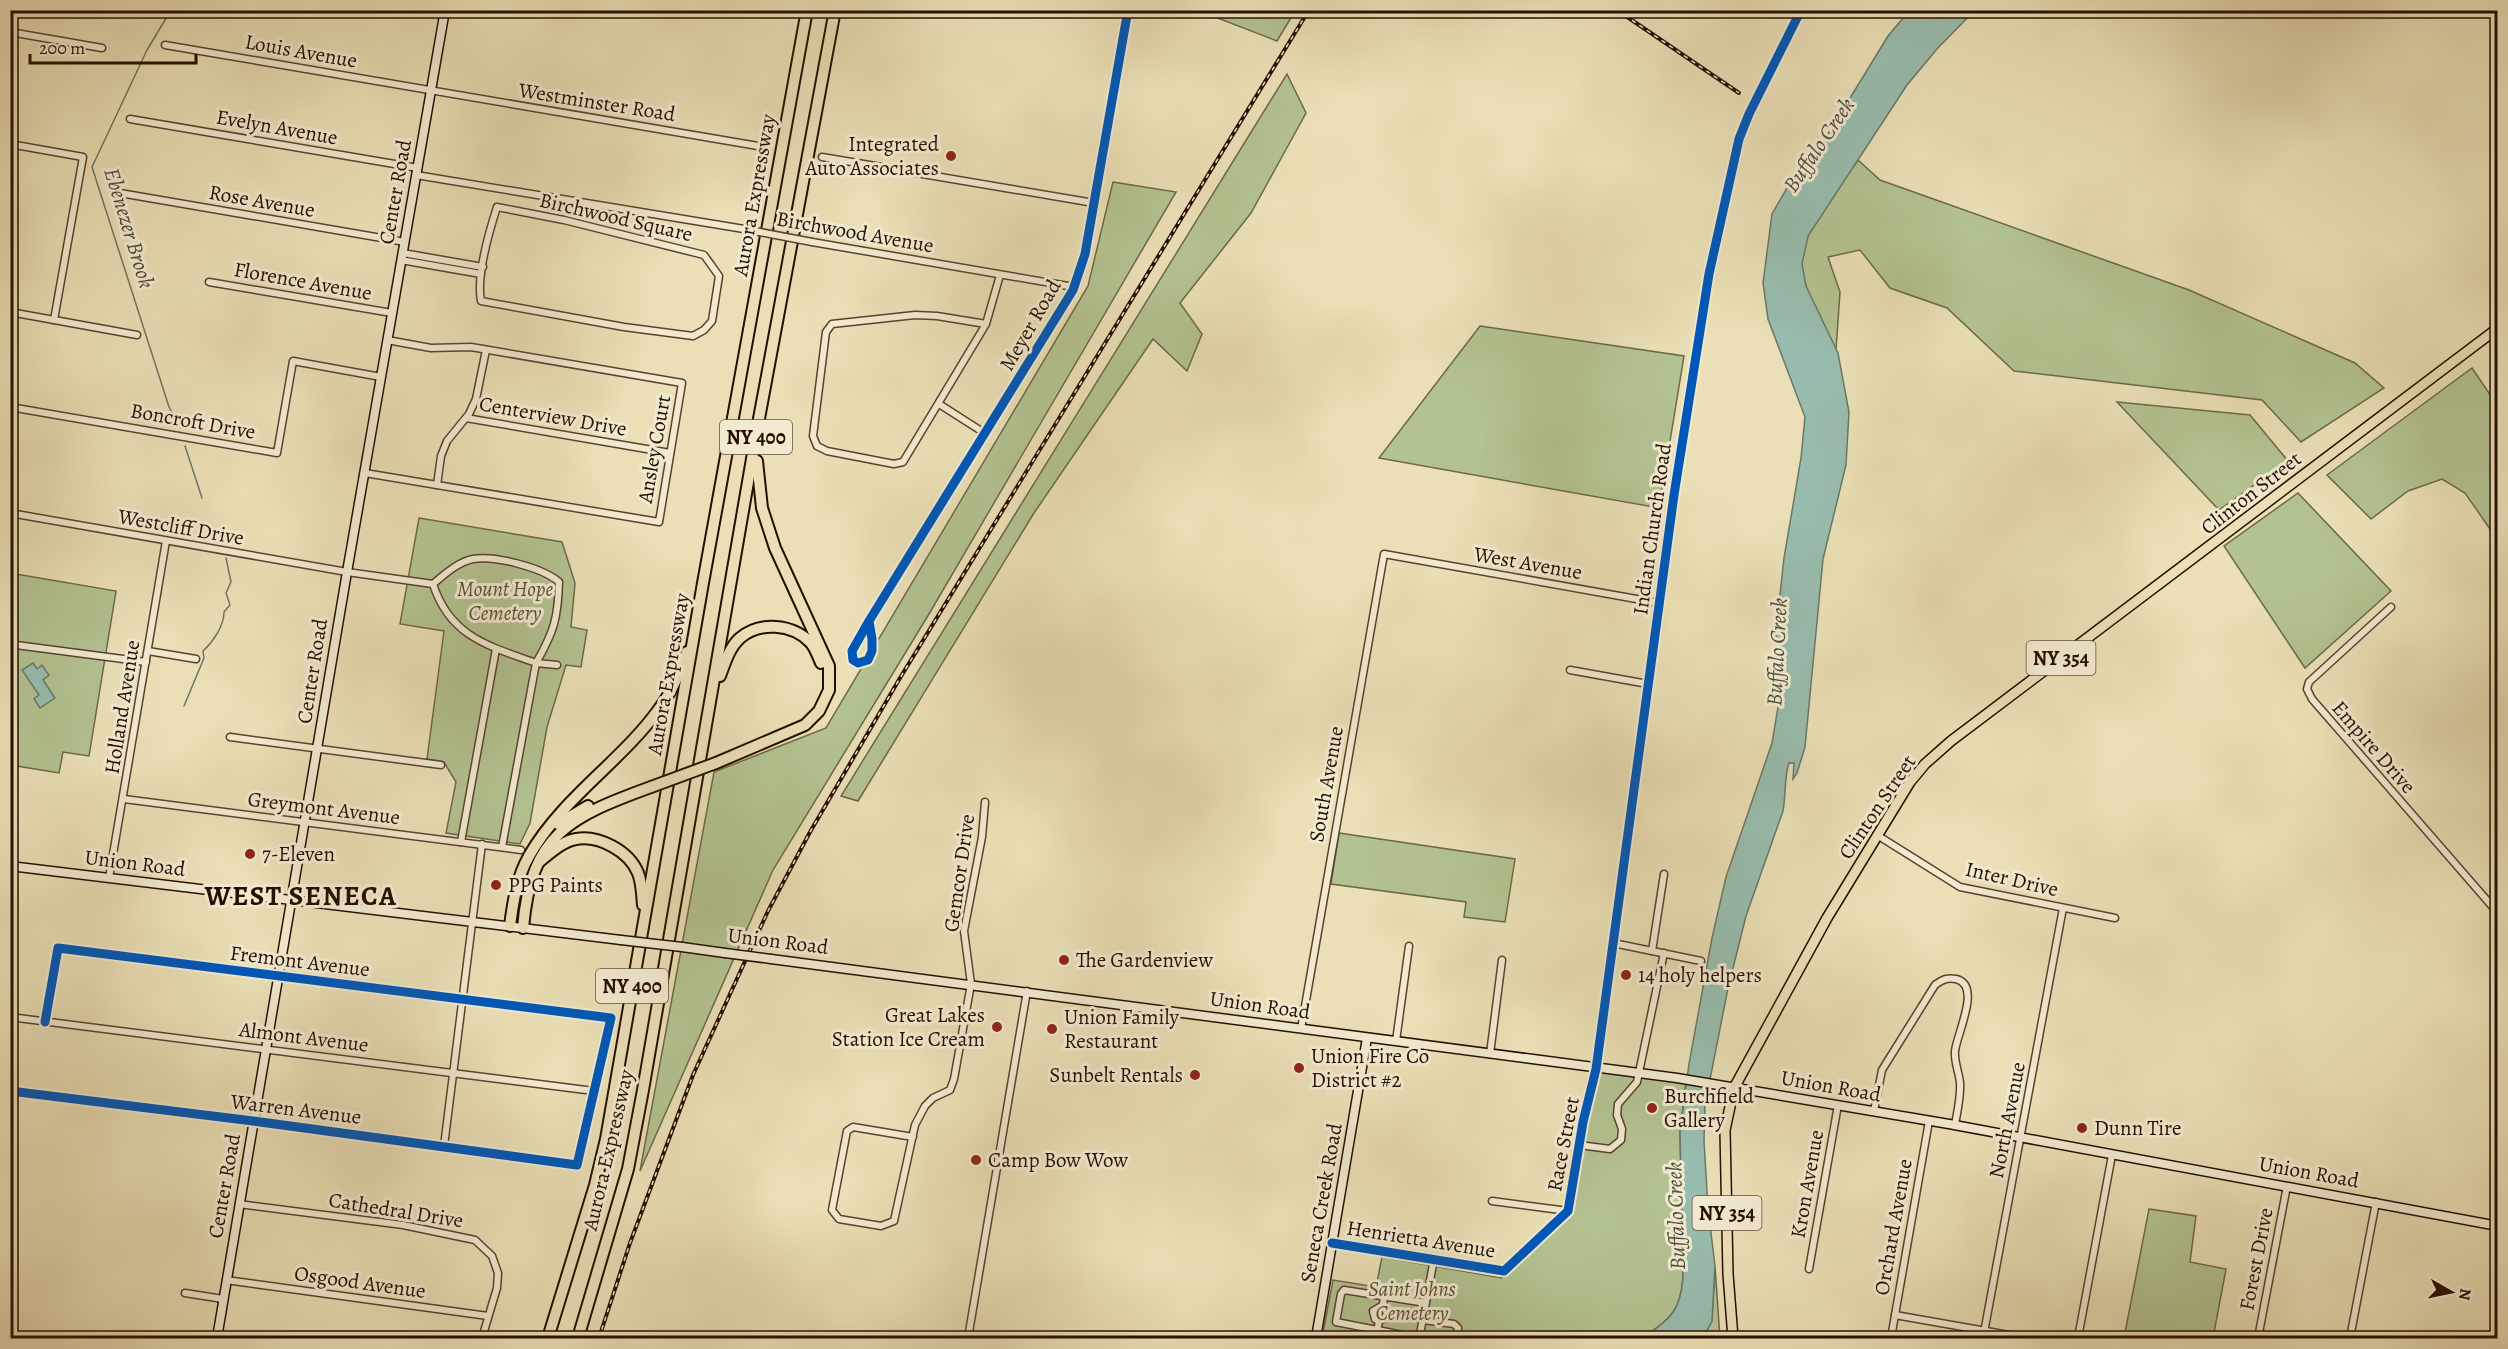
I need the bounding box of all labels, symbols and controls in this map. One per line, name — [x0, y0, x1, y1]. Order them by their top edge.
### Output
scale bar — [30, 27, 196, 65]
street label: Louis Avenue — [243, 27, 359, 75]
text: 200 m — [39, 36, 85, 60]
street label: Westminster Road — [516, 76, 678, 128]
water label: Buffalo Creek — [1776, 92, 1862, 198]
street label: Evelyn Avenue — [214, 103, 340, 151]
street label: Aurora Expressway — [726, 111, 782, 279]
place label: Integrated Auto Associates — [804, 130, 940, 182]
street label: Center Road — [372, 137, 418, 247]
marker: Integrated Auto Associates — [944, 149, 958, 163]
water label: Ebenezer Brook — [96, 164, 162, 292]
street label: Rose Avenue — [207, 178, 317, 224]
street label: Birchwood Square — [537, 186, 695, 248]
street label: Birchwood Avenue — [774, 204, 936, 260]
street label: Florence Avenue — [232, 255, 374, 307]
street label: Meyer Road — [993, 274, 1068, 376]
street label: Centerview Drive — [477, 389, 629, 443]
street label: Ansley Court — [631, 393, 677, 506]
street label: Boncroft Drive — [128, 396, 258, 446]
road number: NY 400 — [720, 420, 792, 454]
street label: Indian Church Road — [1626, 441, 1678, 617]
street label: Clinton Street — [2195, 445, 2307, 541]
street label: Westcliff Drive — [115, 502, 246, 552]
street label: West Avenue — [1471, 540, 1584, 586]
park label: Mount Hope Cemetery — [457, 575, 553, 627]
street label: Aurora Expressway — [640, 590, 696, 758]
water label: Buffalo Creek — [1759, 597, 1795, 707]
street label: Center Road — [290, 616, 334, 725]
street label: Holland Avenue — [98, 638, 146, 776]
road number: NY 354 — [2026, 641, 2096, 675]
street label: Empire Drive — [2326, 694, 2422, 800]
street label: South Avenue — [1302, 724, 1350, 844]
street label: Clinton Street — [1832, 749, 1922, 865]
street label: Greymont Avenue — [246, 785, 402, 831]
street label: Gemcor Drive — [937, 812, 981, 934]
place label: 7-Eleven — [262, 840, 335, 868]
street label: Union Road — [83, 843, 188, 883]
marker: 7-Eleven — [243, 847, 257, 861]
street label: Inter Drive — [1963, 855, 2061, 903]
place label: PPG Paints — [508, 871, 603, 899]
district label: WEST SENECA — [204, 878, 397, 914]
marker: PPG Paints — [489, 878, 503, 892]
street label: Union Road — [726, 921, 831, 961]
street label: Fremont Avenue — [228, 939, 372, 983]
place label: The Gardenview — [1076, 946, 1213, 974]
marker: The Gardenview — [1057, 953, 1071, 967]
place label: 14 holy helpers — [1638, 961, 1762, 989]
marker: 14 holy helpers — [1619, 968, 1633, 982]
road number: NY 400 — [596, 969, 668, 1003]
street label: Union Road — [1208, 984, 1313, 1026]
place label: Great Lakes Station Ice Cream — [832, 1001, 985, 1053]
place label: Union Family Restaurant — [1064, 1003, 1180, 1055]
street label: Almont Avenue — [237, 1015, 370, 1059]
marker: Great Lakes Station Ice Cream — [990, 1020, 1004, 1034]
marker: Union Family Restaurant — [1045, 1022, 1059, 1036]
place label: Union Fire Co District #2 — [1311, 1042, 1429, 1094]
street label: North Avenue — [1982, 1059, 2032, 1181]
place label: Sunbelt Rentals — [1049, 1061, 1183, 1089]
marker: Union Fire Co District #2 — [1292, 1061, 1306, 1075]
street label: Union Road — [1779, 1063, 1884, 1109]
street label: Aurora Expressway — [576, 1066, 640, 1234]
marker: Sunbelt Rentals — [1188, 1068, 1202, 1082]
place label: Burchfield Gallery — [1664, 1082, 1755, 1134]
street label: Warren Avenue — [228, 1087, 363, 1131]
street label: Race Street — [1540, 1094, 1586, 1194]
marker: Burchfield Gallery — [1645, 1101, 1659, 1115]
place label: Dunn Tire — [2094, 1114, 2181, 1142]
street label: Seneca Creek Road — [1293, 1120, 1349, 1285]
marker: Dunn Tire — [2075, 1121, 2089, 1135]
street label: Kron Avenue — [1784, 1128, 1830, 1240]
street label: Center Road — [201, 1131, 247, 1241]
place label: Camp Bow Wow — [988, 1146, 1128, 1174]
street label: Union Road — [2257, 1149, 2362, 1195]
marker: Camp Bow Wow — [969, 1153, 983, 1167]
street label: Orchard Avenue — [1867, 1157, 1919, 1297]
water label: Buffalo Creek — [1659, 1161, 1693, 1271]
street label: Cathedral Drive — [327, 1186, 465, 1234]
road number: NY 354 — [1692, 1196, 1762, 1230]
street label: Forest Drive — [2232, 1205, 2280, 1313]
street label: Henrietta Avenue — [1345, 1213, 1497, 1265]
street label: Osgood Avenue — [293, 1259, 427, 1305]
north arrow — [2421, 1262, 2481, 1322]
park label: Saint Johns Cemetery — [1368, 1275, 1456, 1327]
text: N — [2453, 1287, 2477, 1302]

